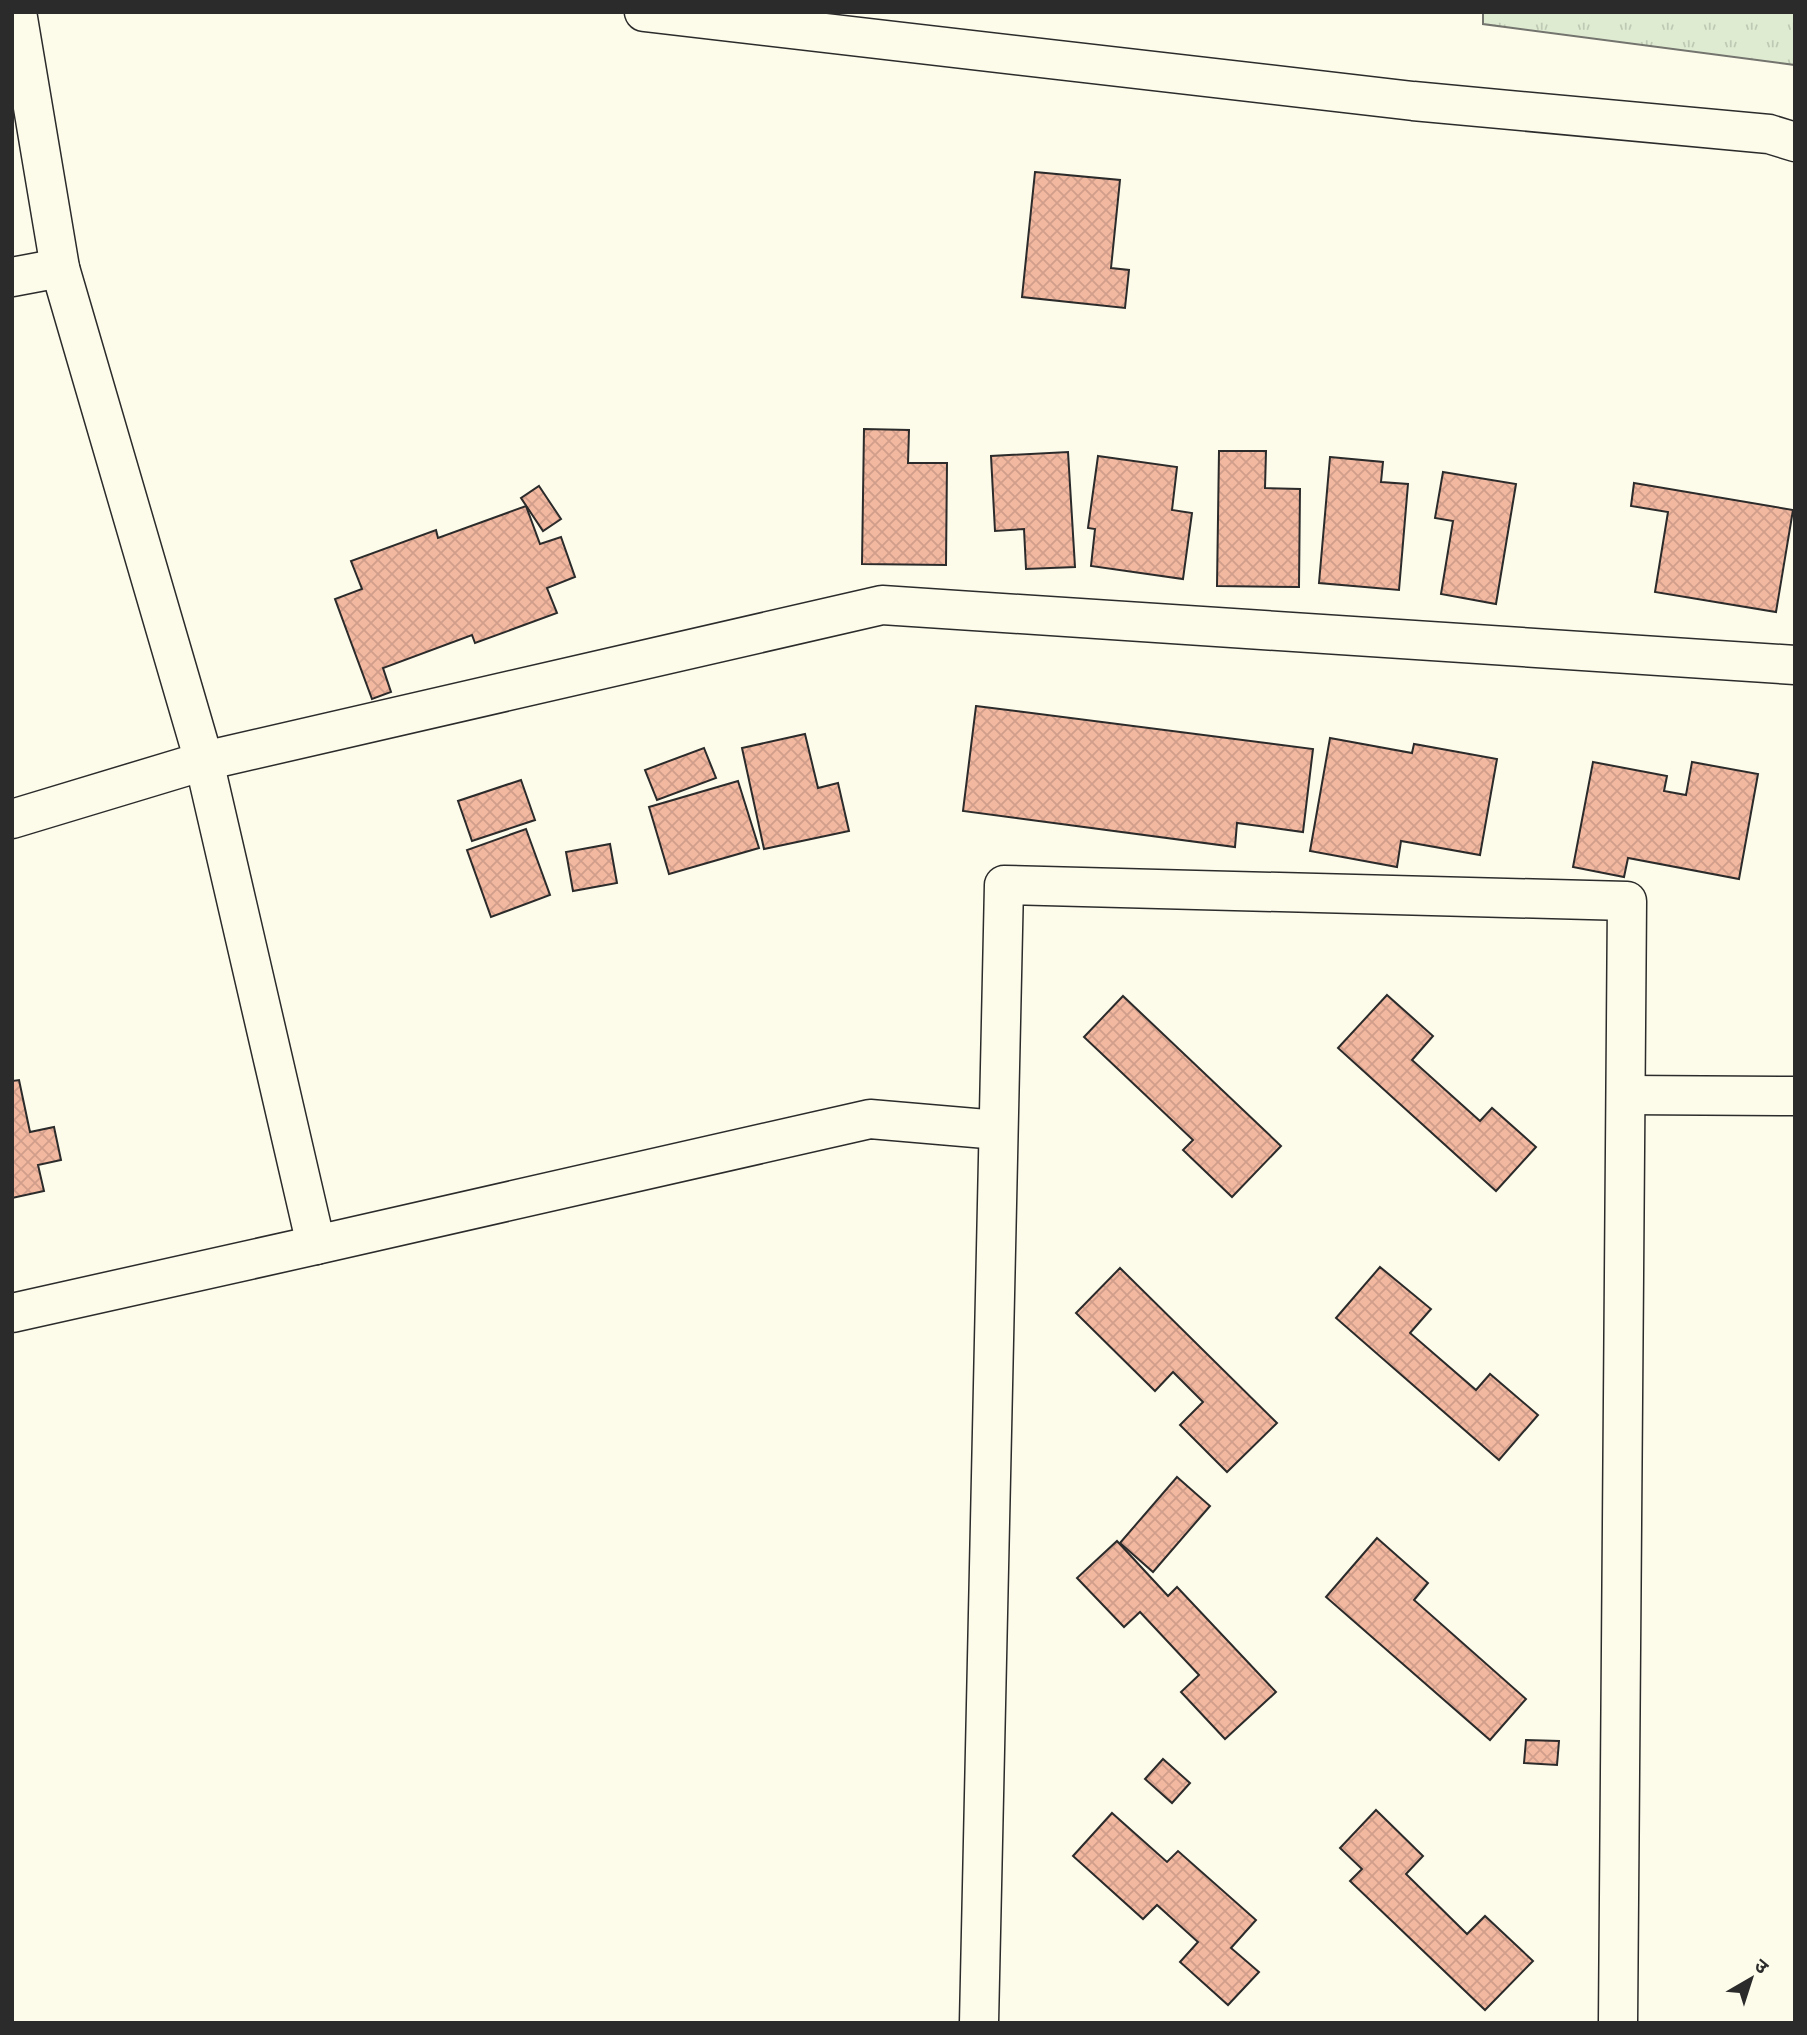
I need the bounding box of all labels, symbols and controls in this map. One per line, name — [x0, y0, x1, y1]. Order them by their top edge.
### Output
north arrow — [1716, 1944, 1786, 2014]
text: उ — [1750, 1954, 1774, 1979]

